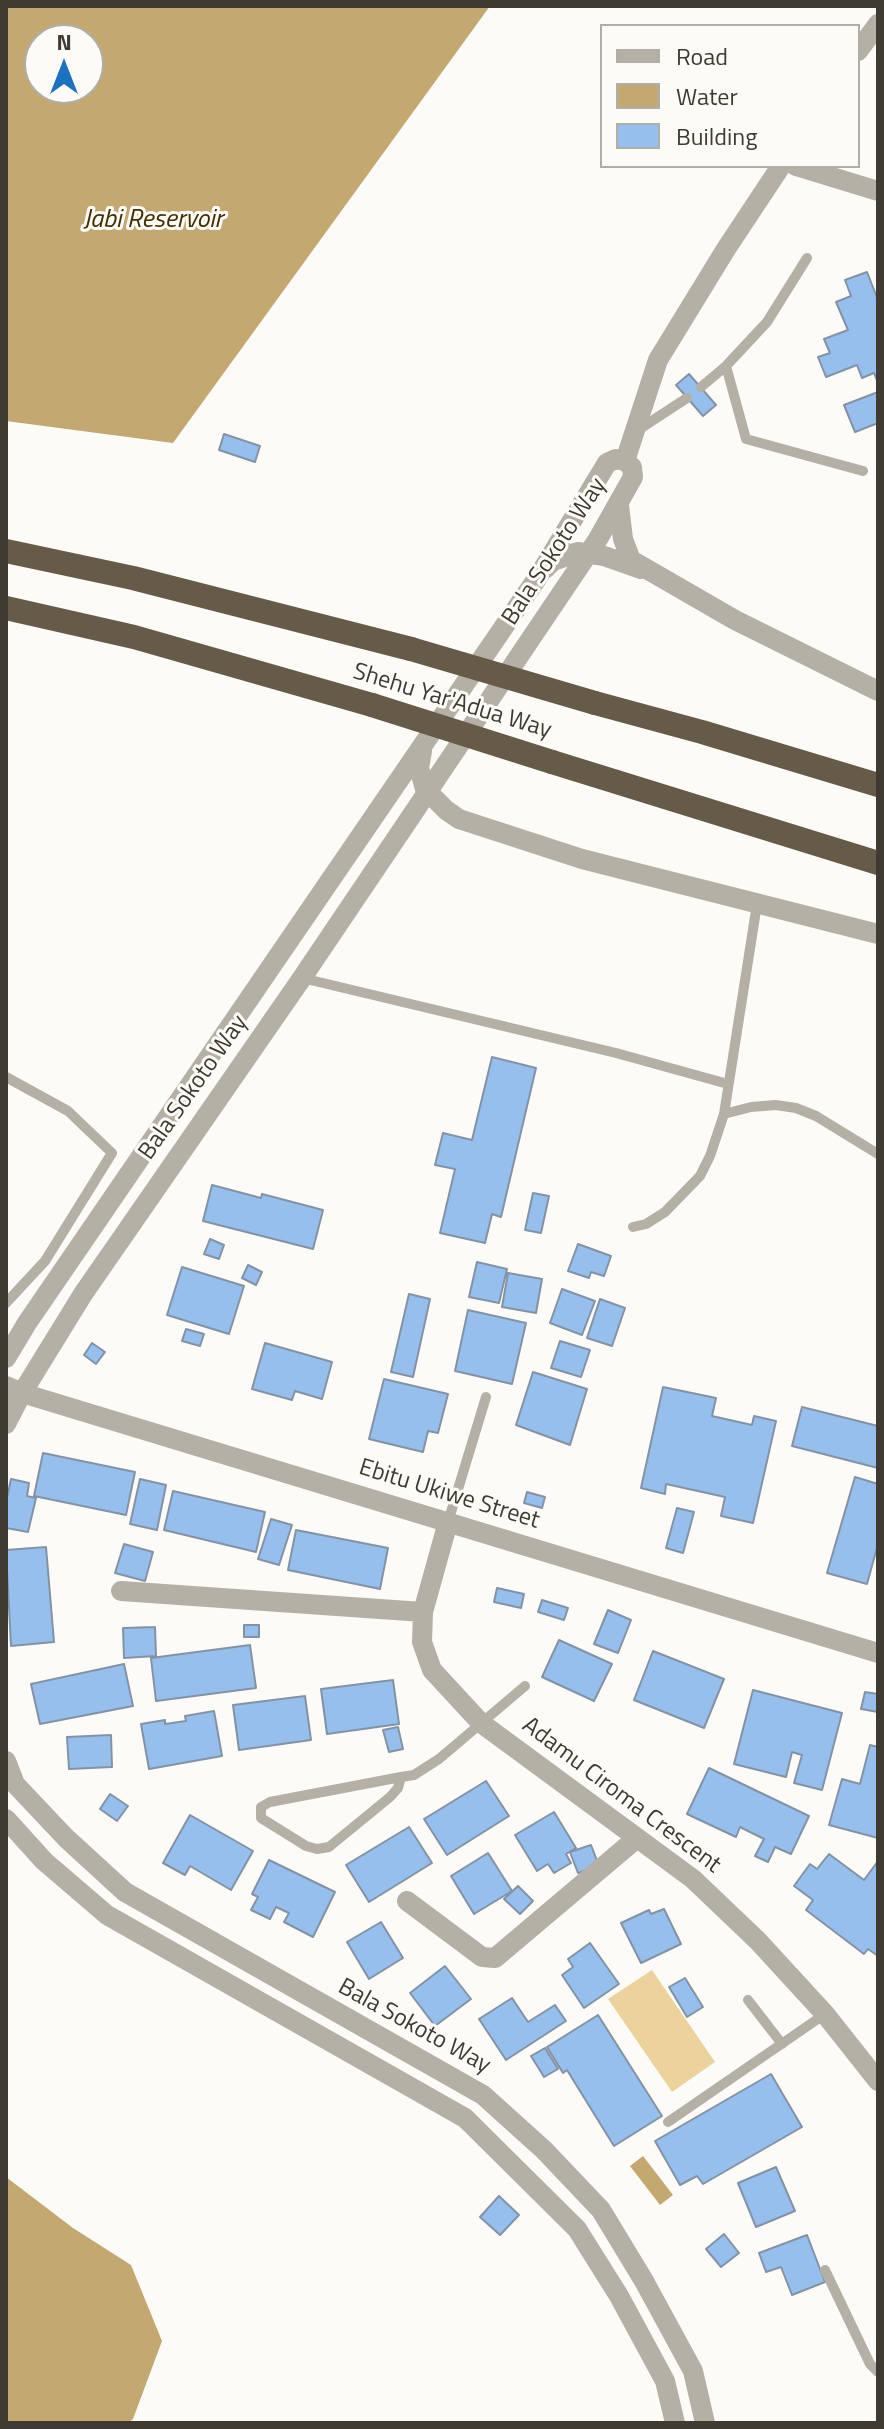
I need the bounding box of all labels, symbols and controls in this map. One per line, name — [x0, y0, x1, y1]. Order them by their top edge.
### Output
north arrow — [24, 24, 104, 104]
legend — [600, 24, 860, 168]
text: N — [56, 25, 72, 59]
text: Road — [676, 38, 728, 74]
text: Water — [676, 78, 738, 114]
text: Building — [676, 118, 758, 154]
water label: Jabi Reservoir — [83, 205, 223, 237]
street label: Bala Sokoto Way — [497, 473, 613, 631]
street label: Shehu Yar'Adua Way — [349, 658, 555, 746]
street label: Bala Sokoto Way — [133, 1010, 255, 1166]
street label: Ebitu Ukiwe Street — [355, 1454, 543, 1536]
street label: Adamu Ciroma Crescent — [516, 1712, 726, 1880]
street label: Bala Sokoto Way — [333, 1973, 495, 2081]

